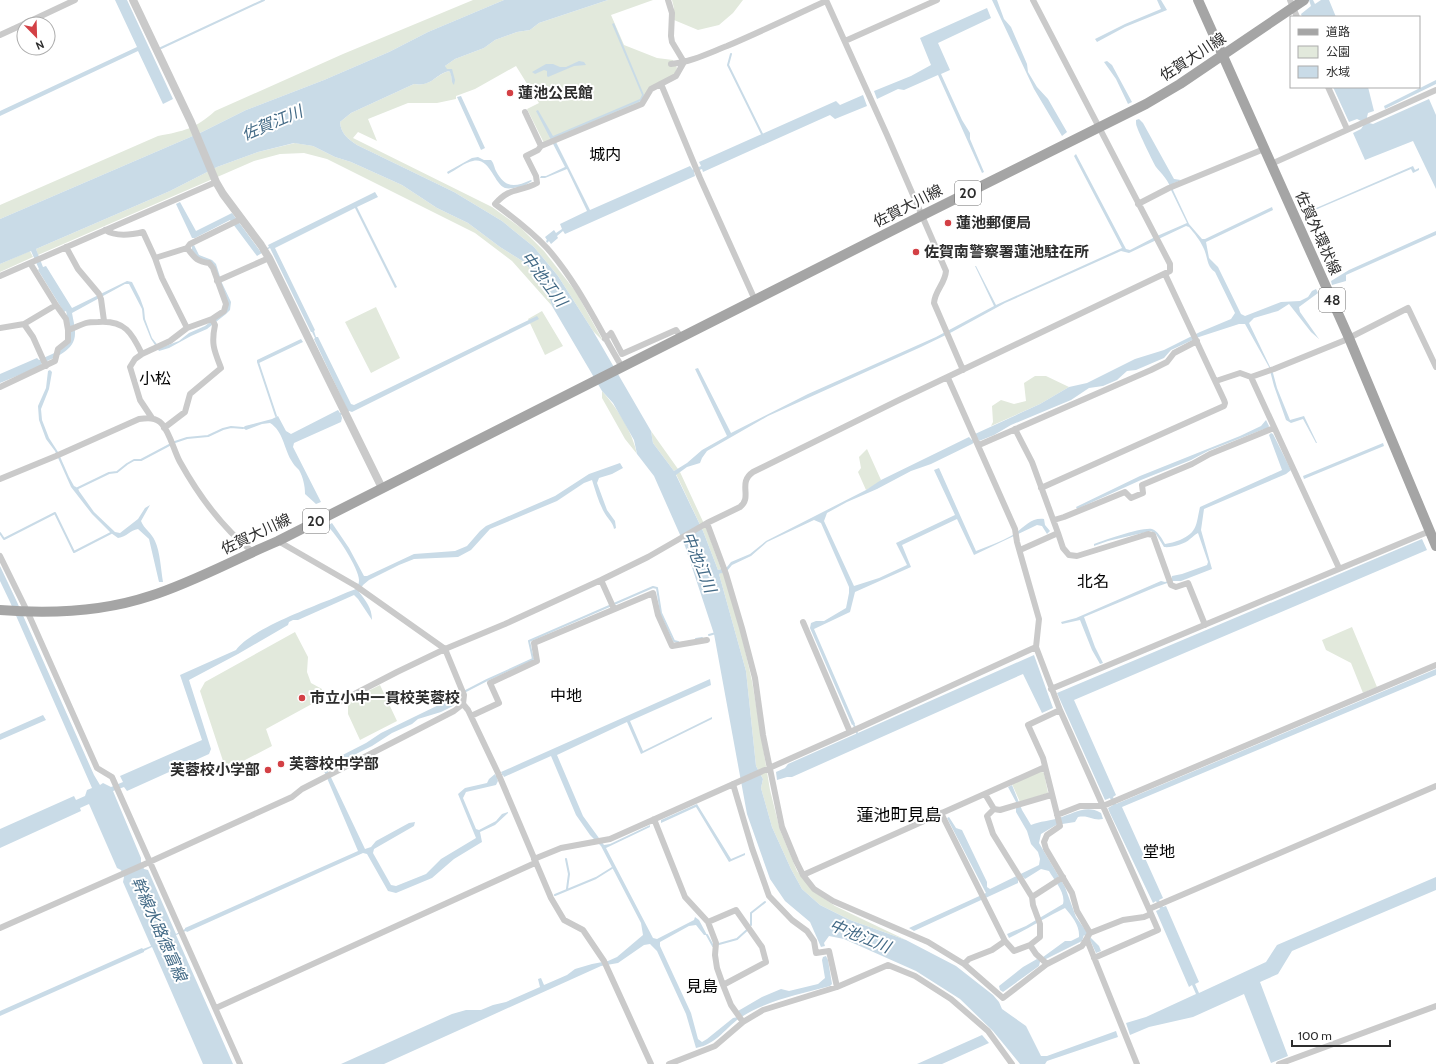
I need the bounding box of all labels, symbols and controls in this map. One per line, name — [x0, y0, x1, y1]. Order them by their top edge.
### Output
north arrow — [16, 16, 56, 56]
legend — [1290, 16, 1420, 88]
text: 道路 — [1326, 24, 1350, 39]
street label: 佐賀大川線 — [1157, 29, 1229, 85]
text: N — [34, 37, 46, 53]
text: 公園 — [1326, 44, 1350, 59]
text: 水域 — [1326, 64, 1350, 79]
place label: 蓮池公民館 — [518, 84, 593, 102]
marker: 蓮池公民館 — [505, 88, 515, 98]
water label: 佐賀江川 — [239, 101, 307, 144]
district label: 城内 — [589, 145, 621, 164]
street label: 佐賀大川線 — [870, 181, 946, 231]
road number: 20 — [955, 181, 981, 205]
street label: 佐賀外環状線 — [1291, 188, 1345, 278]
place label: 蓮池郵便局 — [956, 214, 1031, 232]
marker: 蓮池郵便局 — [943, 218, 953, 228]
place label: 佐賀南警察署蓮池駐在所 — [924, 243, 1089, 261]
marker: 佐賀南警察署蓮池駐在所 — [911, 247, 921, 257]
water label: 中池江川 — [517, 248, 572, 312]
road number: 48 — [1319, 288, 1345, 312]
district label: 小松 — [139, 369, 171, 388]
road number: 20 — [303, 509, 329, 533]
street label: 佐賀大川線 — [218, 510, 294, 558]
water label: 中池江川 — [678, 529, 721, 597]
district label: 北名 — [1077, 572, 1109, 591]
district label: 中地 — [550, 686, 582, 705]
place label: 市立小中一貫校芙蓉校 — [310, 689, 460, 707]
marker: 市立小中一貫校芙蓉校 — [297, 693, 307, 703]
place label: 芙蓉校中学部 — [289, 755, 379, 773]
marker: 芙蓉校中学部 — [276, 759, 286, 769]
place label: 芙蓉校小学部 — [170, 761, 260, 779]
marker: 芙蓉校小学部 — [263, 765, 273, 775]
district label: 蓮池町見島 — [857, 805, 942, 825]
district label: 堂地 — [1143, 842, 1175, 861]
water label: 幹線水路徳富線 — [128, 874, 191, 986]
water label: 中池江川 — [827, 915, 895, 958]
district label: 見島 — [686, 977, 718, 996]
scale bar — [1292, 1022, 1390, 1048]
text: 100 m — [1298, 1028, 1332, 1043]

